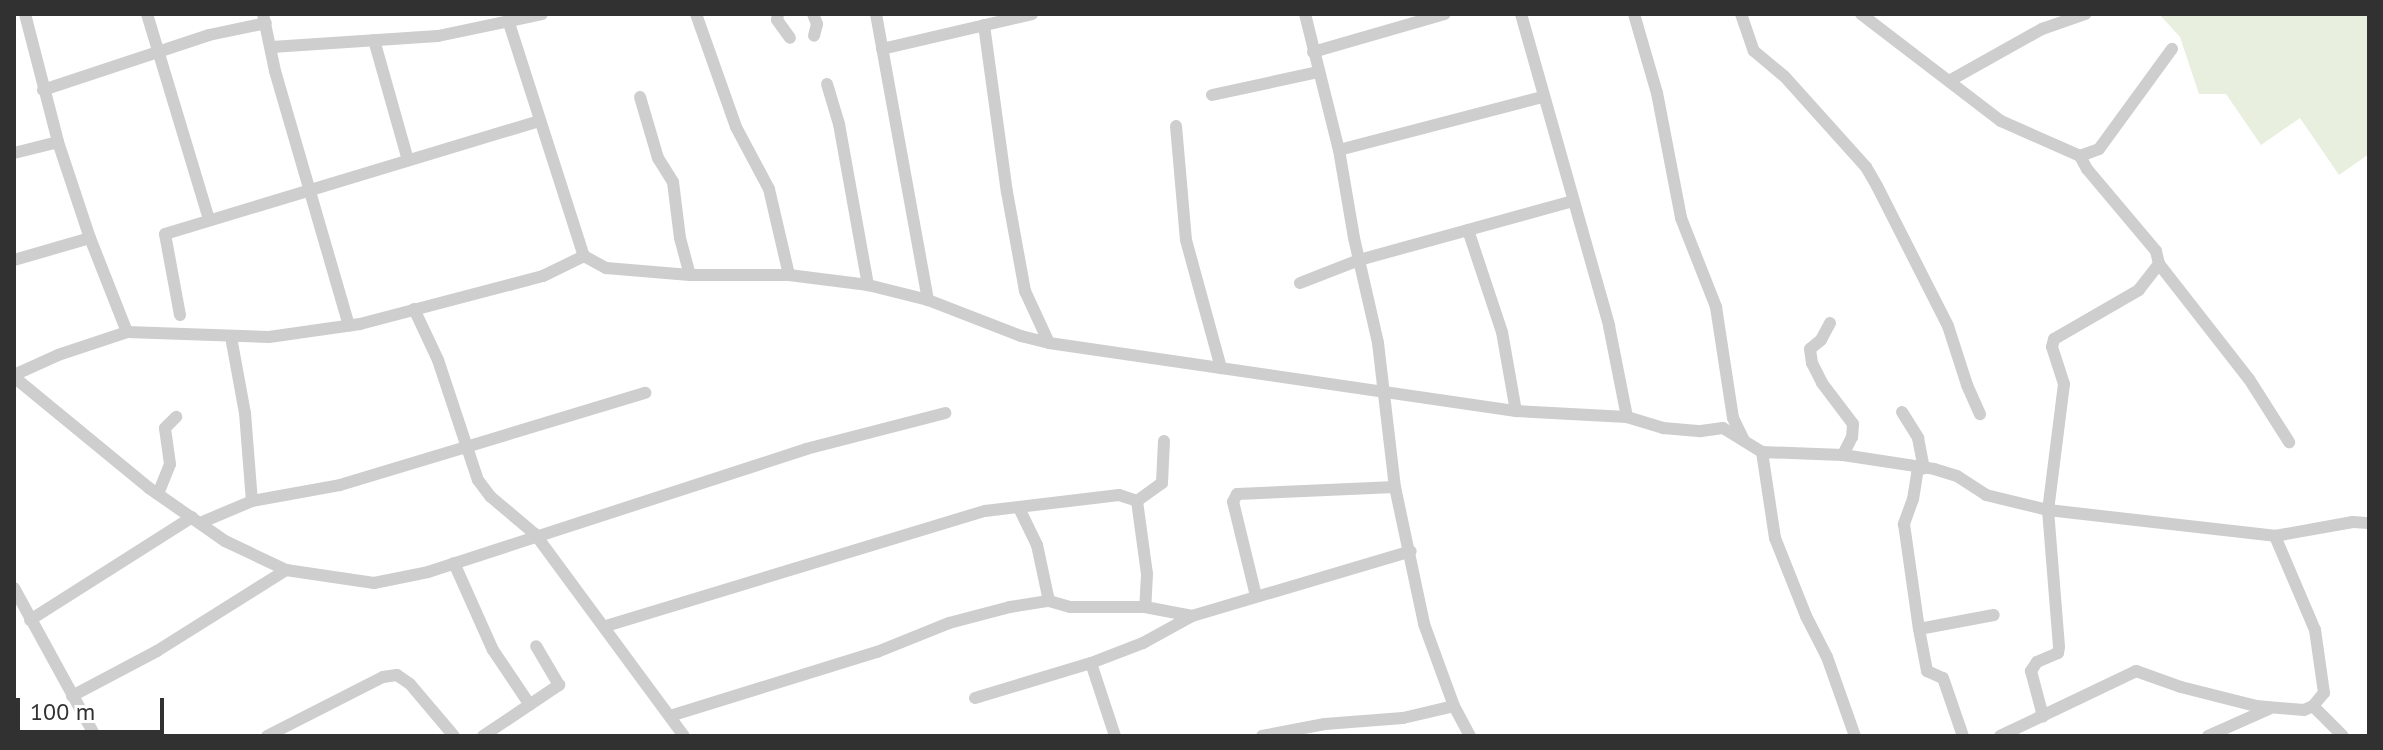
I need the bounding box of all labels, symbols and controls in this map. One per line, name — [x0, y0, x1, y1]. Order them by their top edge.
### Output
scale bar — [20, 682, 168, 732]
text: 100 m — [30, 696, 95, 727]

